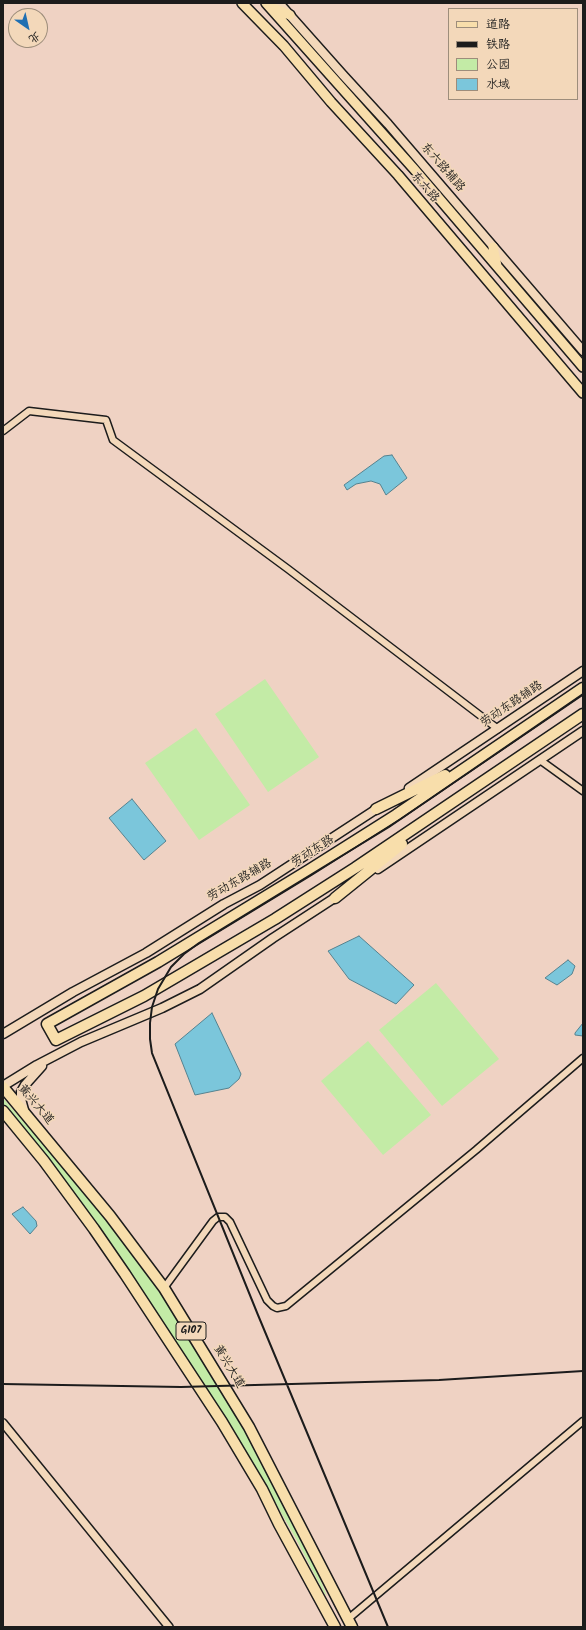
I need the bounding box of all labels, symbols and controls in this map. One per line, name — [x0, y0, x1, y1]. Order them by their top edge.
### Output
north arrow — [8, 8, 48, 48]
legend — [448, 8, 578, 100]
text: 道路 — [486, 15, 510, 34]
text: 北 — [25, 27, 44, 48]
text: 铁路 — [486, 35, 510, 54]
text: 公园 — [486, 55, 510, 74]
text: 水域 — [486, 75, 510, 94]
street label: 东六路辅路 — [417, 141, 467, 195]
street label: 东六路 — [407, 170, 441, 206]
street label: 劳动东路辅路 — [478, 679, 546, 731]
street label: 劳动东路 — [289, 833, 337, 871]
street label: 劳动东路辅路 — [205, 857, 275, 905]
street label: 黄兴大道 — [14, 1082, 56, 1128]
road number: G107 — [176, 1322, 206, 1340]
street label: 黄兴大道 — [209, 1343, 247, 1391]

